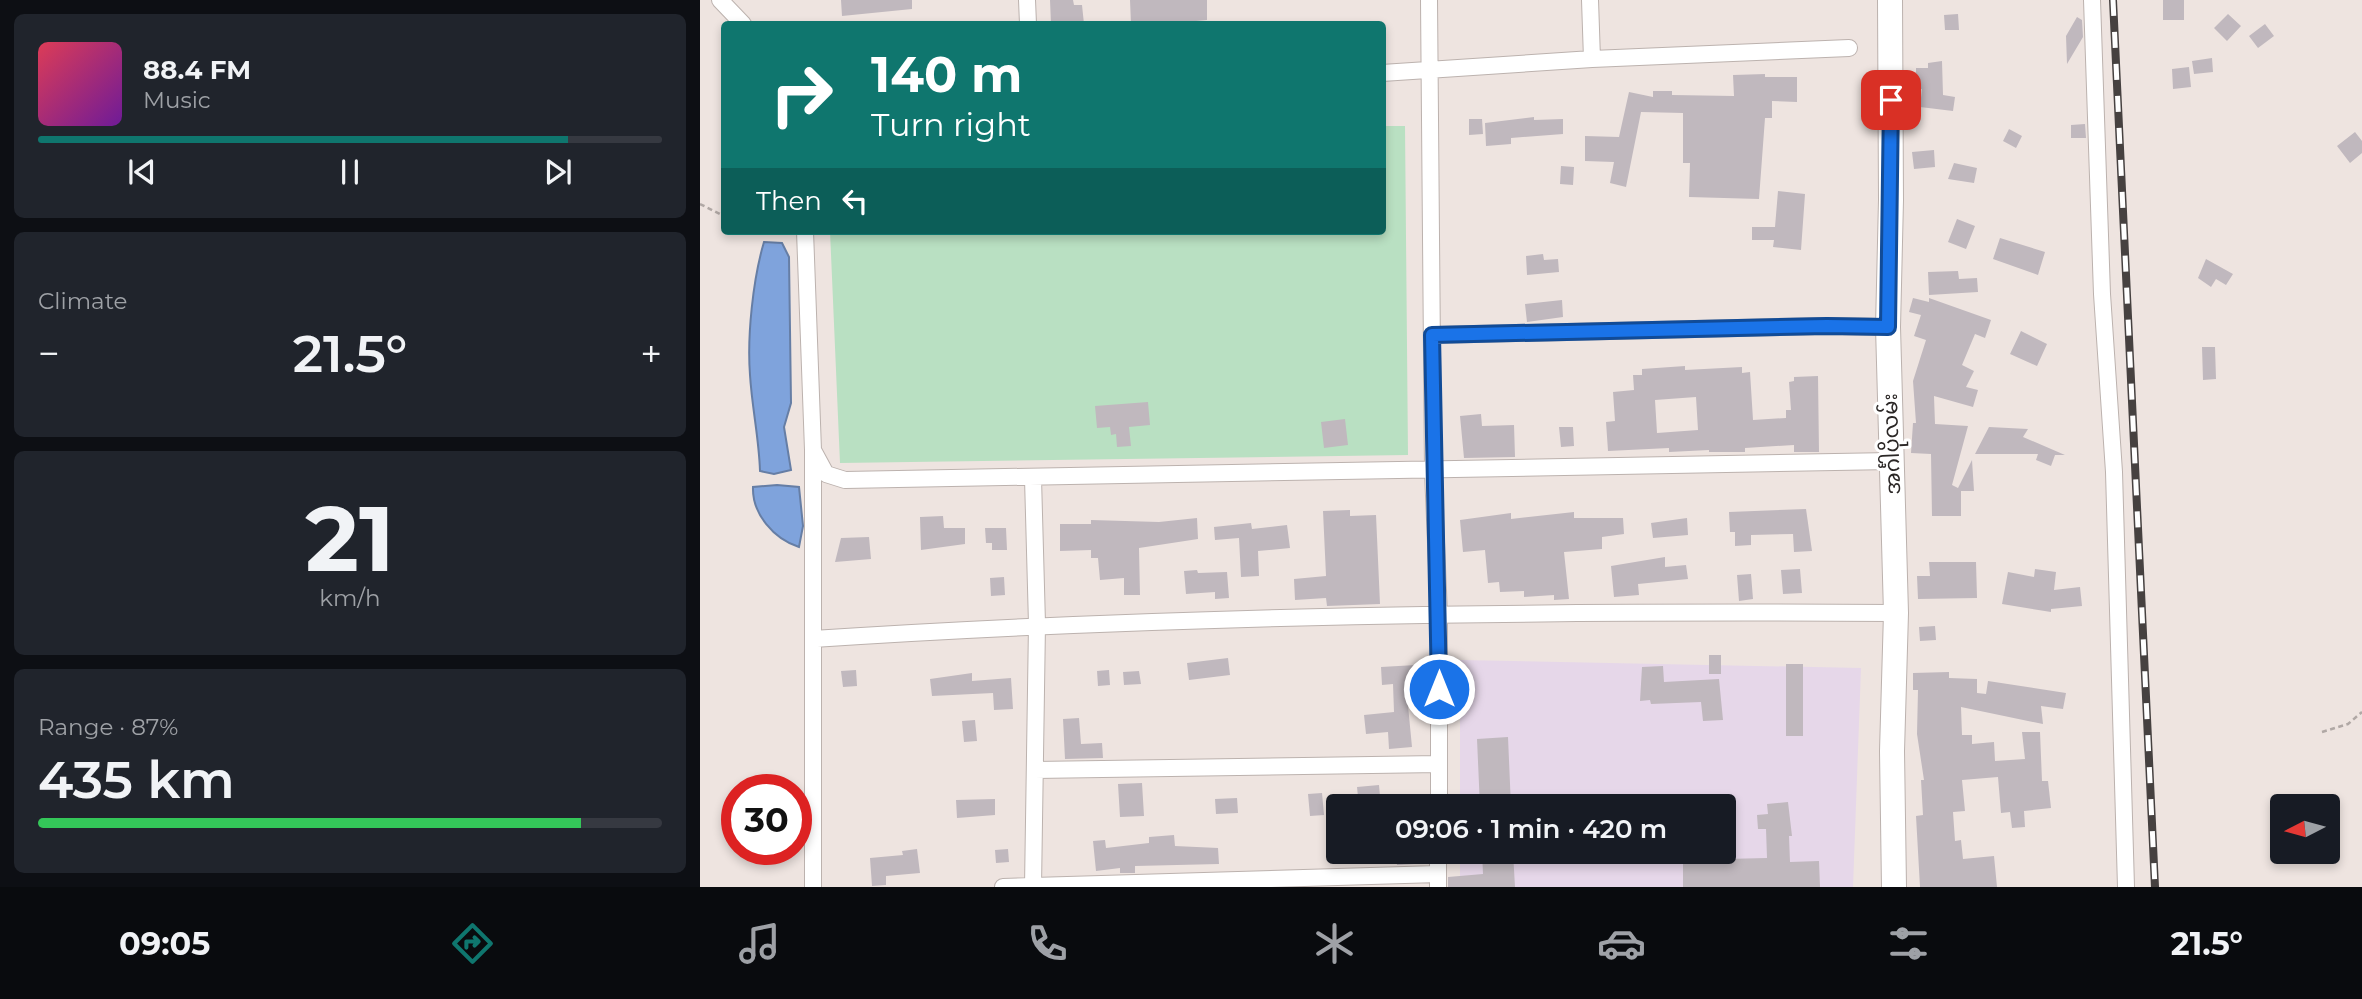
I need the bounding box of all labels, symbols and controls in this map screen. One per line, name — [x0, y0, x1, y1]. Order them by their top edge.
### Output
text: 140 m — [871, 45, 1023, 104]
icon: right — [756, 49, 847, 140]
text: 88.4 FM — [143, 54, 251, 86]
pin — [1861, 70, 1921, 130]
icon: arrive — [1872, 81, 1910, 119]
text: Music — [143, 86, 211, 114]
text: Turn right — [871, 105, 1031, 144]
icon: previous — [123, 153, 161, 191]
icon: pause — [331, 153, 369, 191]
icon: next — [539, 153, 577, 191]
icon: left — [836, 182, 874, 220]
text: Then — [756, 185, 822, 217]
text: Climate — [38, 287, 127, 315]
text: 21.5° — [293, 322, 407, 385]
text: − — [38, 330, 60, 377]
text: + — [640, 330, 662, 377]
street label: အင်္ဂါပိုလမ်း — [1874, 393, 1910, 495]
text: 21 — [305, 483, 395, 594]
text: km/h — [319, 584, 381, 612]
position arrow — [1402, 652, 1476, 726]
text: Range · 87% — [38, 713, 178, 741]
text: 435 km — [38, 748, 235, 811]
speed limit sign: 30 — [721, 774, 812, 865]
north arrow — [2270, 794, 2340, 864]
map controls — [2270, 794, 2340, 864]
text: 09:06 · 1 min · 420 m — [1395, 813, 1667, 845]
icon: directions — [448, 919, 497, 968]
icon: music — [735, 919, 784, 968]
icon: phone — [1023, 919, 1072, 968]
icon: climate — [1310, 919, 1359, 968]
icon: car — [1597, 919, 1646, 968]
icon: filters — [1884, 919, 1933, 968]
text: 09:05 — [119, 924, 210, 963]
text: 21.5° — [2171, 924, 2243, 963]

